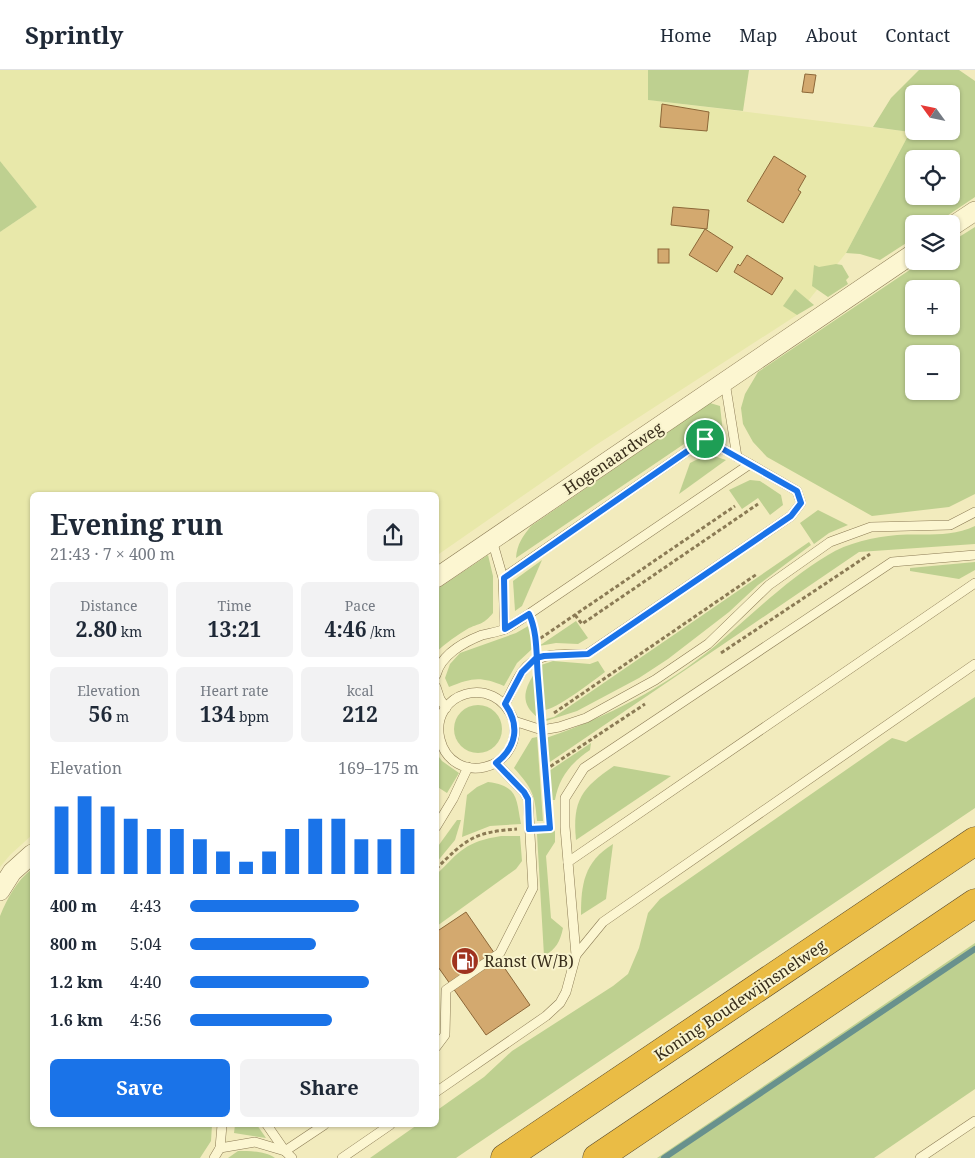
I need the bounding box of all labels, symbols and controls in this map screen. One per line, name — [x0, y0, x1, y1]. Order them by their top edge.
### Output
text: Sprintly — [25, 18, 123, 51]
text: Home — [660, 23, 711, 47]
text: Map — [739, 23, 777, 47]
text: About — [805, 23, 857, 47]
text: Contact — [885, 23, 950, 47]
north arrow — [905, 85, 960, 140]
map controls — [905, 85, 960, 400]
button: locate — [905, 150, 960, 205]
button: layers — [905, 215, 960, 270]
button: + — [905, 280, 960, 335]
button: − — [905, 345, 960, 400]
street label: Hogenaardweg — [559, 416, 667, 499]
pin — [684, 418, 726, 460]
icon: arrive — [691, 425, 719, 453]
text: Evening run — [50, 505, 223, 543]
button: share — [367, 509, 419, 561]
text: 21:43 · 7 × 400 m — [50, 543, 175, 565]
text: Distance — [80, 596, 137, 615]
text: Time — [218, 596, 251, 615]
text: Pace — [345, 596, 376, 615]
text: 2.80 — [75, 615, 117, 643]
text: 13:21 — [208, 615, 261, 643]
text: 4:46 — [325, 615, 367, 643]
text: km — [117, 622, 142, 641]
text: /km — [367, 622, 396, 641]
text: Elevation — [77, 681, 140, 700]
text: Heart rate — [200, 681, 269, 700]
text: kcal — [347, 681, 374, 700]
text: 56 — [89, 700, 112, 728]
text: 134 — [200, 700, 235, 728]
text: 212 — [342, 700, 378, 728]
text: m — [112, 707, 129, 726]
text: bpm — [235, 707, 269, 726]
text: Elevation — [50, 757, 122, 779]
text: 169–175 m — [338, 757, 419, 779]
text: 400 m — [50, 895, 97, 917]
text: 4:43 — [130, 895, 161, 917]
text: 800 m — [50, 933, 97, 955]
text: 5:04 — [130, 933, 161, 955]
street label: Koning Boudewijnsnelweg — [650, 934, 831, 1066]
fuel station icon: Ranst (W/B) — [450, 946, 480, 976]
place label: Ranst (W/B) — [484, 950, 574, 972]
text: 1.2 km — [50, 971, 103, 993]
text: 4:40 — [130, 971, 161, 993]
text: 1.6 km — [50, 1009, 103, 1031]
text: 4:56 — [130, 1009, 161, 1031]
button: Save — [50, 1059, 230, 1117]
button: Share — [240, 1059, 419, 1117]

